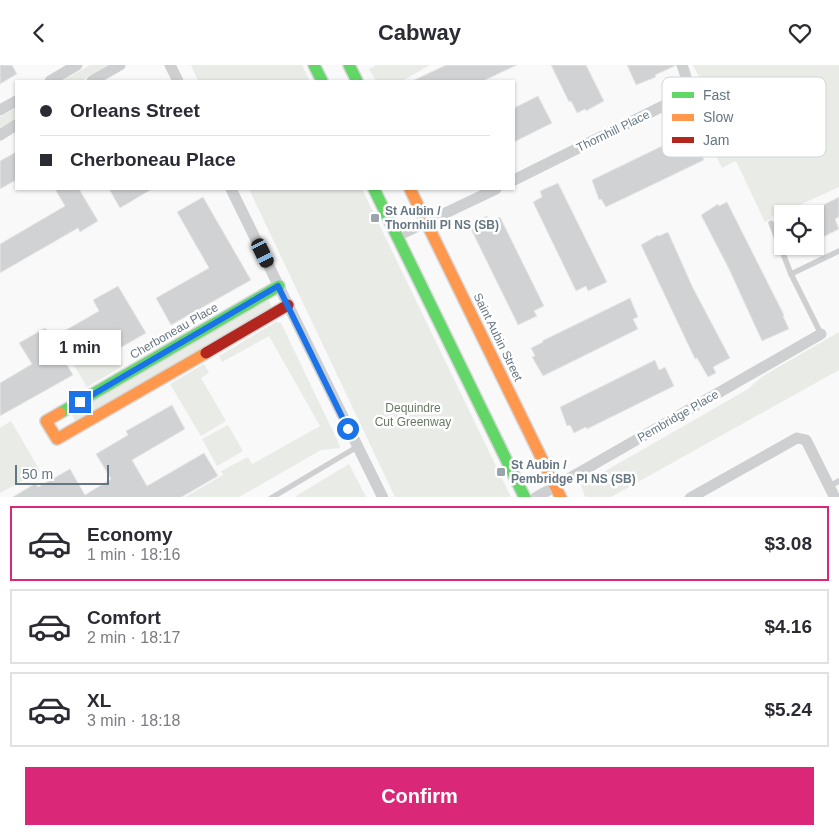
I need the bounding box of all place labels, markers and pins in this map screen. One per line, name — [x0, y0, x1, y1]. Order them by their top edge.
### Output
place label: St Aubin / Thornhill Pl NS (SB) — [385, 204, 499, 232]
marker: St Aubin / Thornhill Pl NS (SB) — [369, 212, 381, 224]
place label: St Aubin / Pembridge Pl NS (SB) — [511, 458, 636, 486]
marker: St Aubin / Pembridge Pl NS (SB) — [495, 466, 507, 478]

